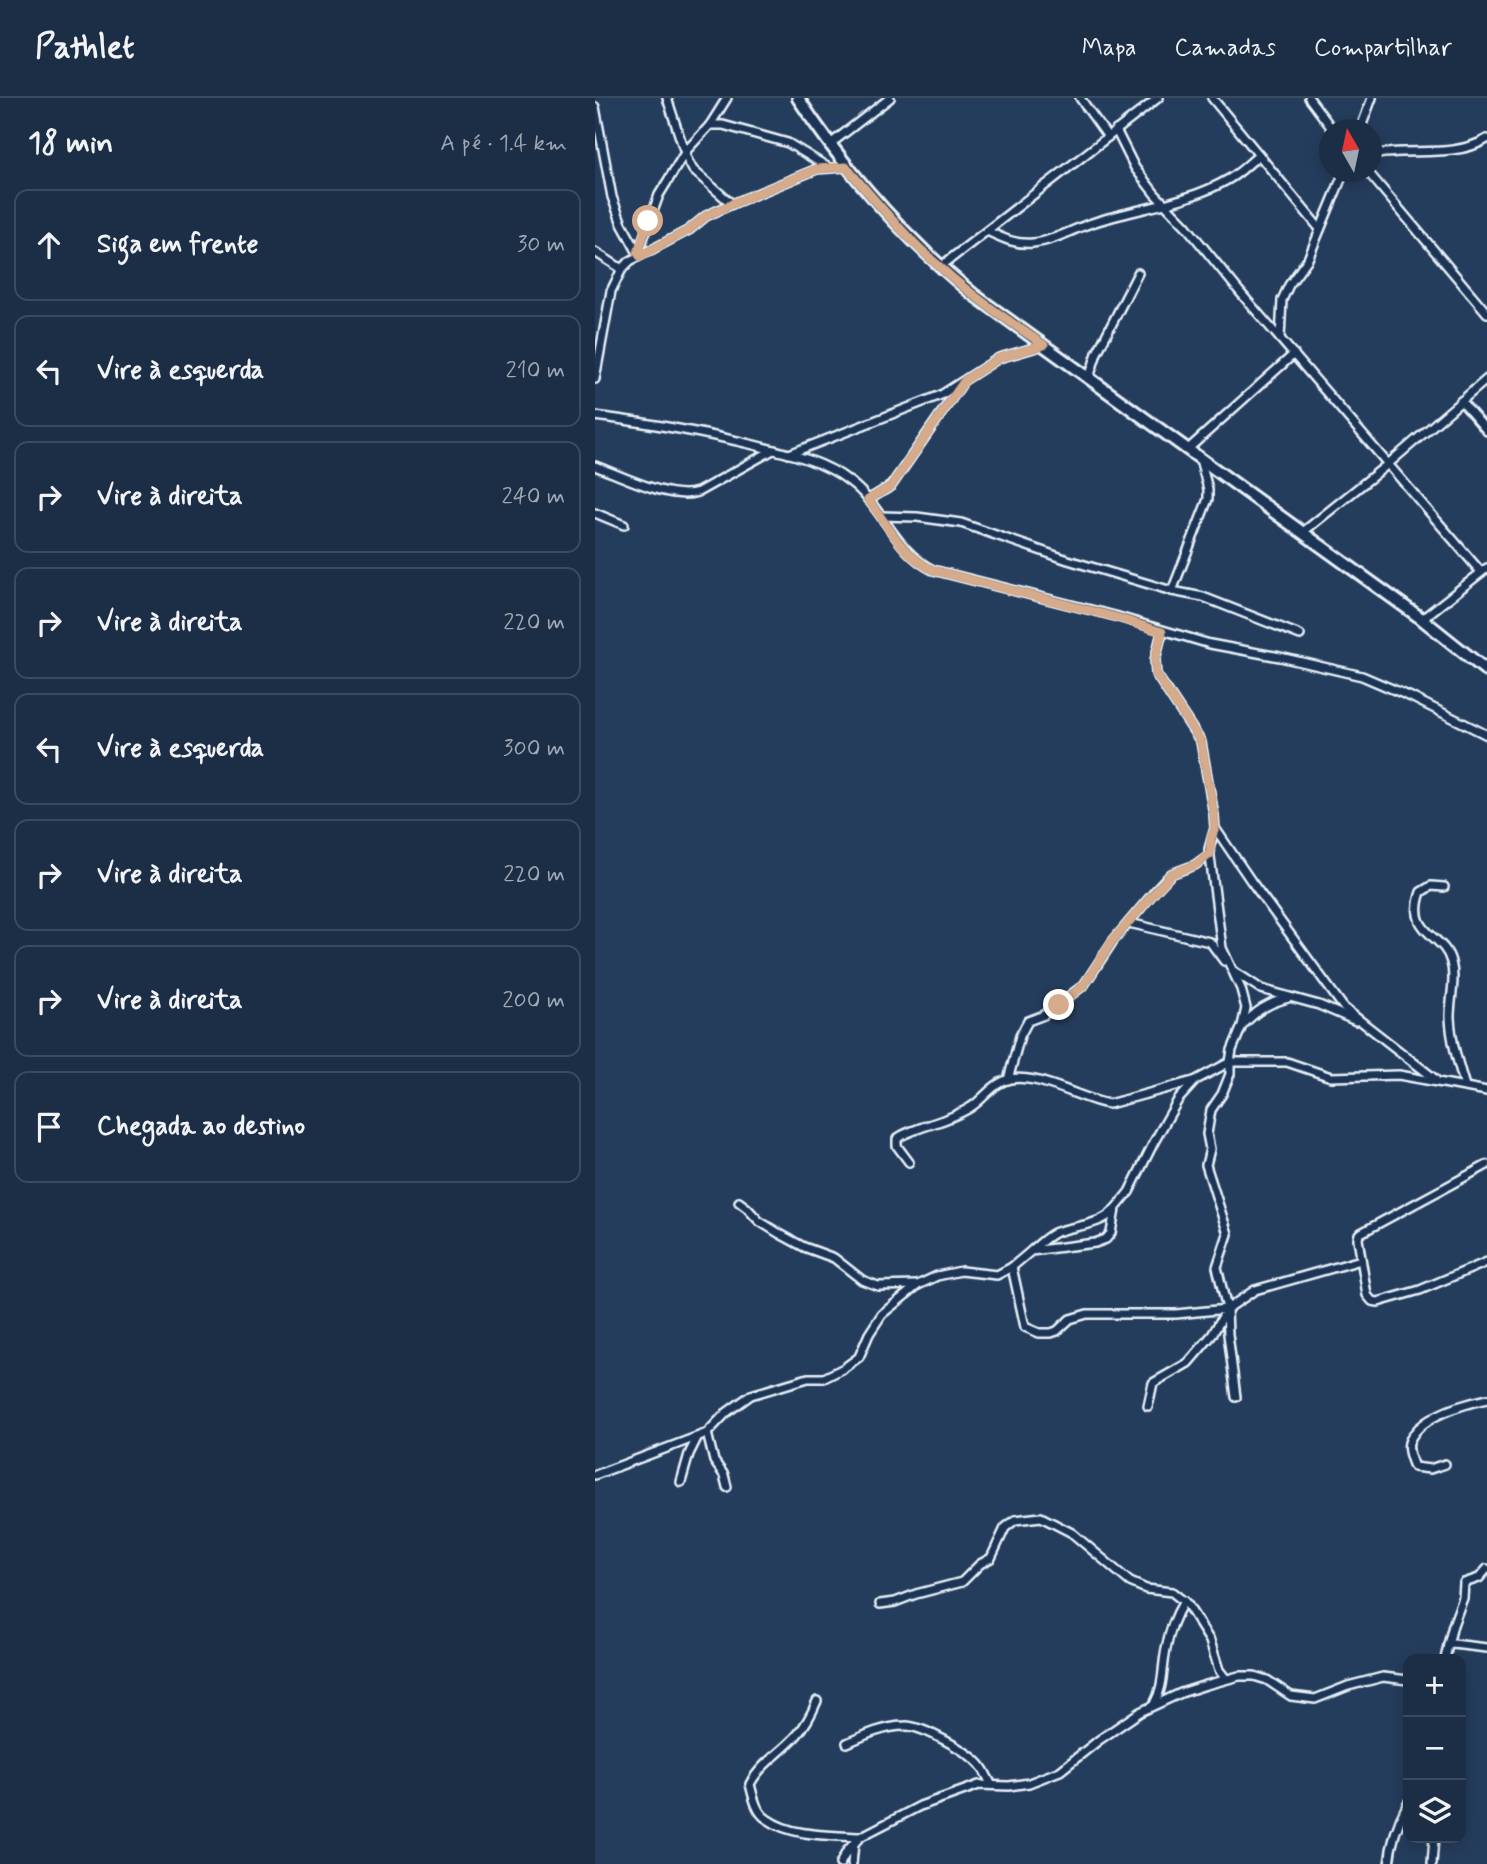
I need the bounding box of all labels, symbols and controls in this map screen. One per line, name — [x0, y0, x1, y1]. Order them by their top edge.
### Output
text: Pathlet — [35, 26, 135, 70]
text: Mapa — [1082, 33, 1136, 64]
text: Camadas — [1174, 33, 1276, 64]
text: Compartilhar — [1314, 33, 1452, 64]
north arrow — [1319, 119, 1382, 182]
text: 18 min — [28, 124, 114, 163]
text: A pé · 1.4 km — [440, 129, 567, 159]
route start — [632, 205, 663, 236]
icon: ahead — [30, 226, 68, 264]
text: Siga em frente — [97, 228, 258, 262]
text: 30 m — [517, 230, 565, 260]
icon: left — [30, 352, 68, 390]
text: Vire à esquerda — [97, 354, 264, 388]
text: 210 m — [505, 356, 565, 386]
icon: right — [30, 478, 68, 516]
text: Vire à direita — [97, 480, 243, 514]
text: 240 m — [501, 482, 565, 512]
icon: right — [30, 604, 68, 642]
text: Vire à direita — [97, 606, 243, 640]
text: 220 m — [503, 608, 565, 638]
icon: left — [30, 730, 68, 768]
text: Vire à esquerda — [97, 732, 264, 766]
text: 300 m — [503, 734, 565, 764]
icon: right — [30, 856, 68, 894]
text: Vire à direita — [97, 858, 243, 892]
text: 220 m — [503, 860, 565, 890]
icon: right — [30, 982, 68, 1020]
text: Vire à direita — [97, 984, 243, 1018]
text: 200 m — [502, 986, 565, 1016]
route end — [1043, 989, 1074, 1020]
icon: arrive — [30, 1108, 68, 1146]
text: Chegada ao destino — [97, 1110, 305, 1144]
map controls — [1403, 1654, 1466, 1843]
button: + — [1403, 1654, 1466, 1717]
button: − — [1403, 1717, 1466, 1780]
button: layers — [1403, 1780, 1466, 1843]

